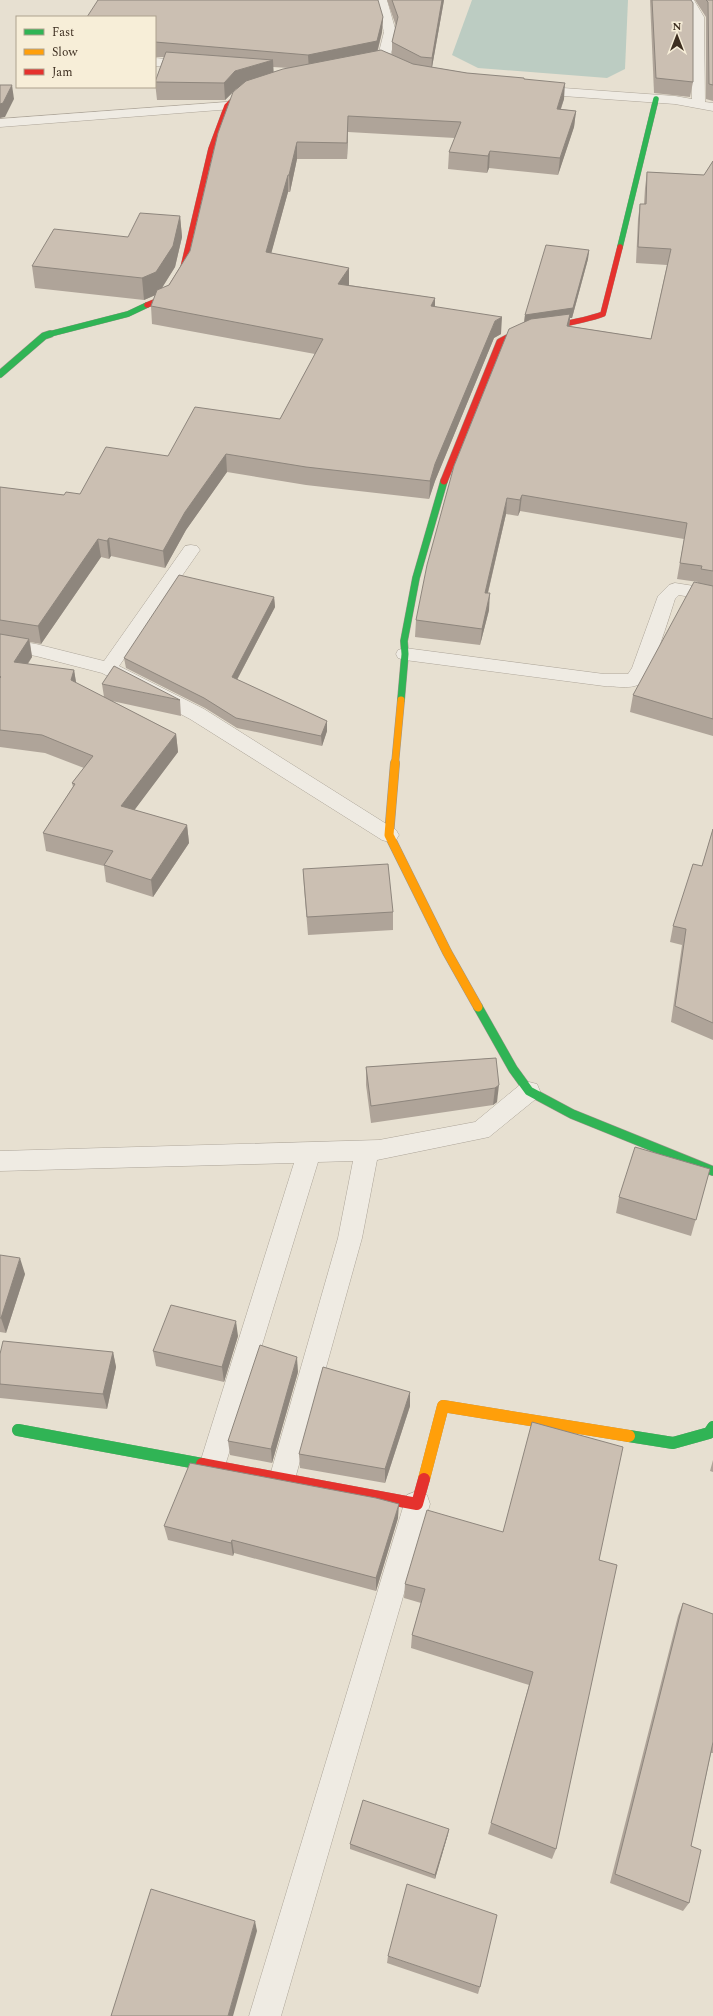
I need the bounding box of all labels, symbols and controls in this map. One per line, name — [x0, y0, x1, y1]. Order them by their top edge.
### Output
legend — [16, 16, 156, 88]
north arrow — [657, 16, 697, 56]
text: N — [673, 18, 682, 35]
text: Fast — [52, 23, 74, 42]
text: Slow — [52, 43, 78, 62]
text: Jam — [52, 63, 73, 82]

